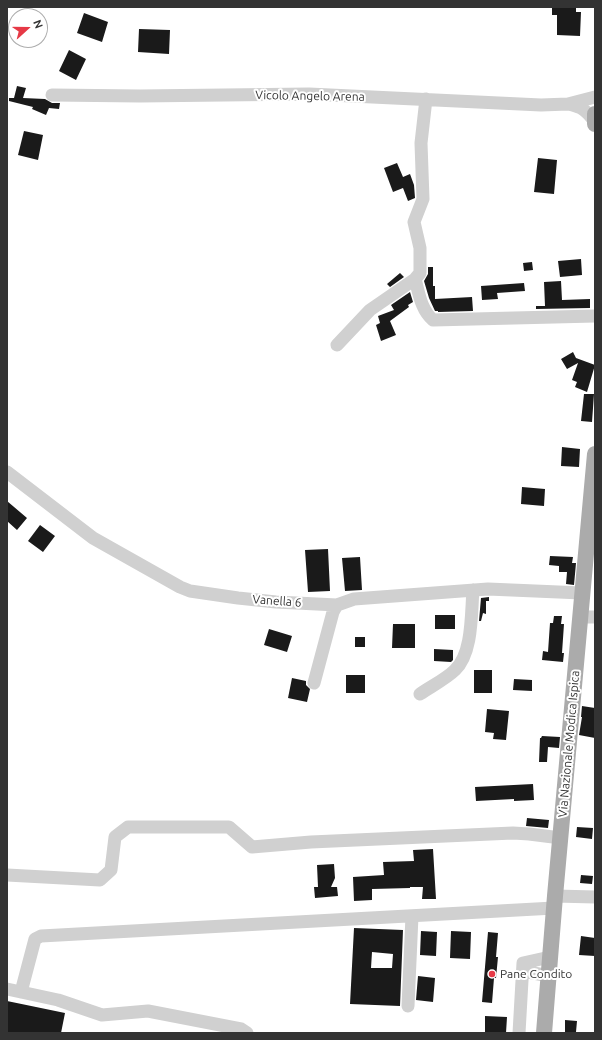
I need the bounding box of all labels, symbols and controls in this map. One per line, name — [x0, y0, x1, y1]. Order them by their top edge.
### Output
north arrow — [8, 8, 48, 48]
text: N — [31, 18, 45, 30]
street label: Vicolo Angelo Arena — [255, 88, 365, 104]
street label: Vanella 6 — [252, 592, 302, 610]
street label: Via Nazionale Modica Ispica — [555, 670, 583, 818]
place label: Pane Condito — [500, 967, 572, 981]
marker: Pane Condito — [487, 969, 497, 979]

